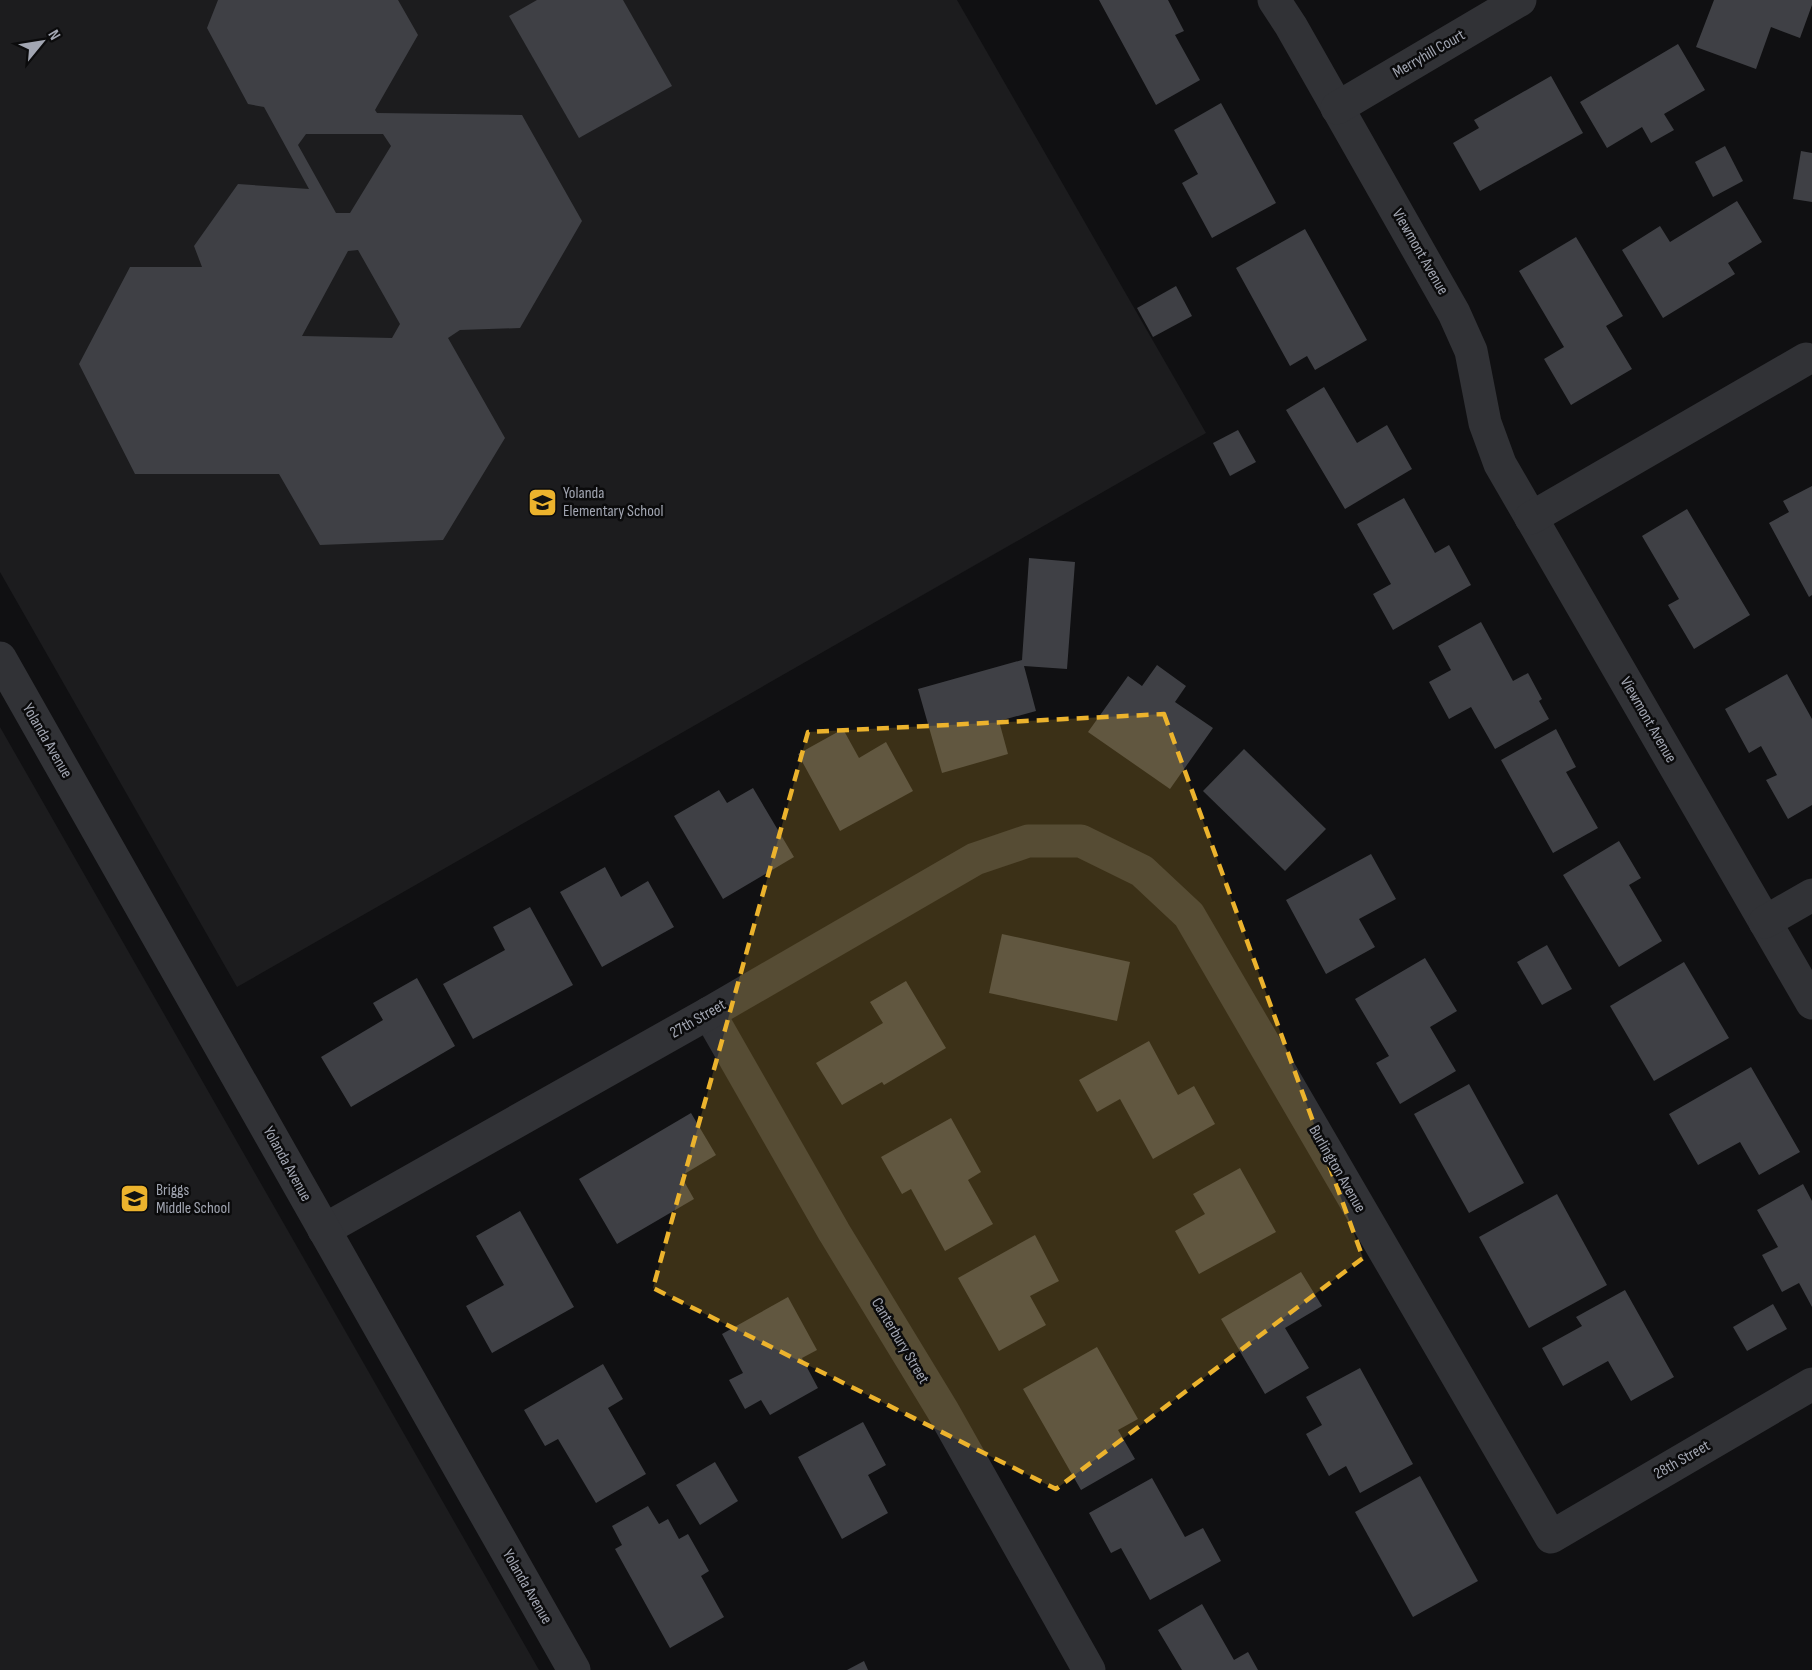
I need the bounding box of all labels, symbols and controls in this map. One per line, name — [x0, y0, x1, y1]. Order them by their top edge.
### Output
north arrow — [12, 12, 72, 72]
street label: Merryhill Court — [1389, 26, 1469, 82]
text: N — [43, 27, 64, 44]
street label: Viewmont Avenue — [1388, 206, 1452, 298]
place label: Yolanda Elementary School — [563, 484, 663, 521]
school or university icon: Yolanda Elementary School — [526, 486, 558, 518]
street label: Viewmont Avenue — [1616, 674, 1680, 766]
street label: Yolanda Avenue — [18, 700, 76, 782]
street label: 27th Street — [667, 995, 729, 1043]
street label: Burlington Avenue — [1304, 1122, 1370, 1216]
street label: Yolanda Avenue — [259, 1123, 315, 1205]
place label: Briggs Middle School — [156, 1181, 230, 1218]
school or university icon: Briggs Middle School — [119, 1183, 151, 1215]
street label: Canterbury Street — [867, 1295, 933, 1388]
street label: 28th Street — [1651, 1436, 1714, 1484]
street label: Yolanda Avenue — [498, 1546, 556, 1628]

